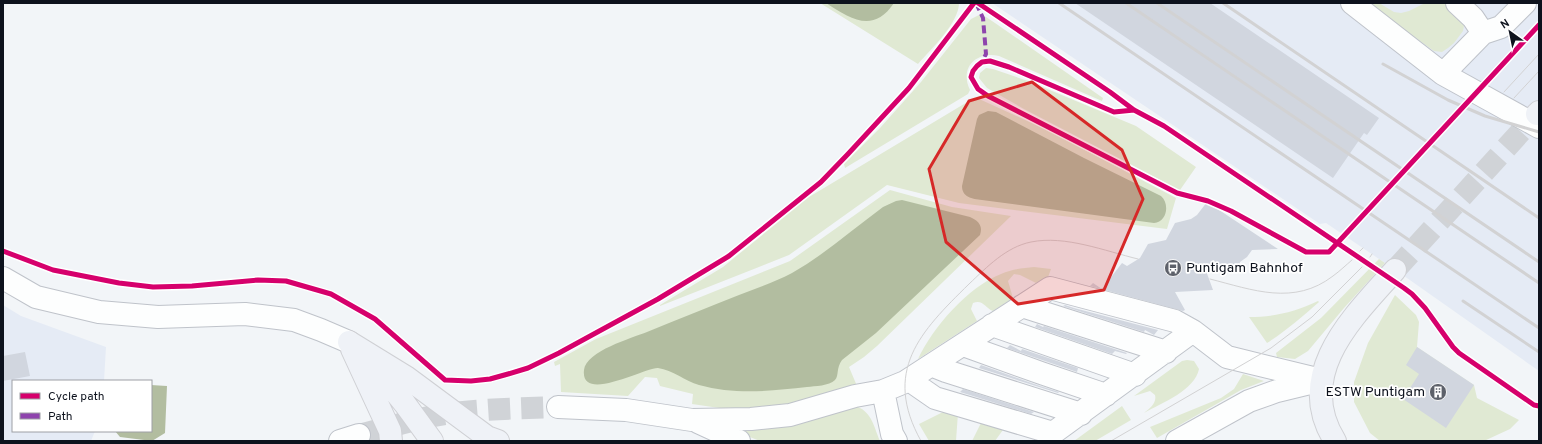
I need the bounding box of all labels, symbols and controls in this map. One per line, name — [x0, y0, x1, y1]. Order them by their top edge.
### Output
north arrow — [1490, 12, 1530, 52]
text: N — [1498, 16, 1512, 32]
bus stop icon: Puntigam Bahnhof — [1163, 258, 1183, 278]
place label: Puntigam Bahnhof — [1186, 260, 1303, 277]
legend — [12, 380, 152, 432]
building icon: ESTW Puntigam — [1428, 382, 1448, 402]
place label: ESTW Puntigam — [1326, 384, 1425, 401]
text: Cycle path — [48, 389, 105, 405]
text: Path — [48, 409, 73, 425]

